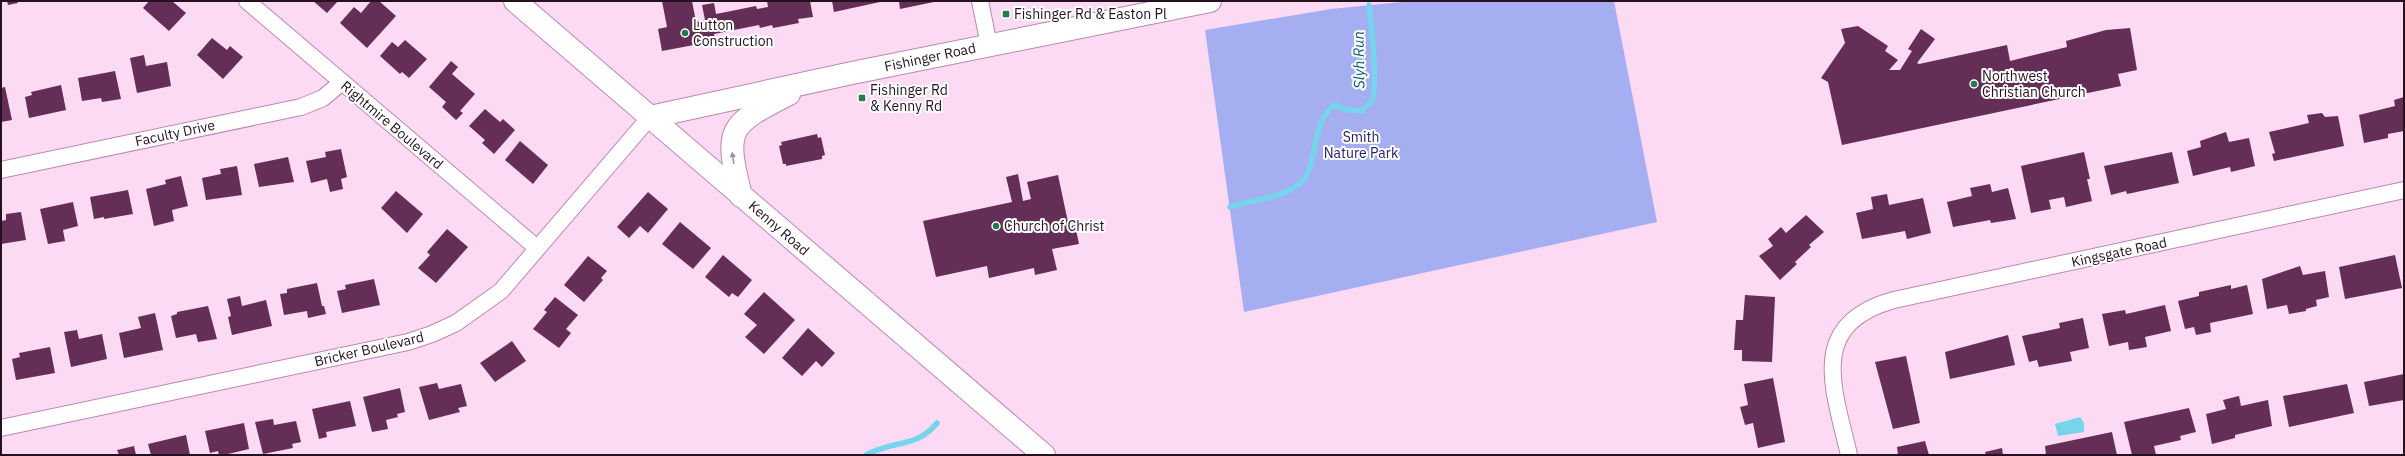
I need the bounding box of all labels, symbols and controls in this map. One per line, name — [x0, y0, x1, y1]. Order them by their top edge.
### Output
place label: Fishinger Rd & Easton Pl — [1014, 5, 1167, 23]
marker: Fishinger Rd & Easton Pl — [1001, 9, 1011, 19]
place label: Lutton Construction — [693, 16, 773, 50]
marker: Lutton Construction — [680, 28, 690, 38]
water label: Slyh Run — [1348, 31, 1369, 89]
street label: Fishinger Road — [883, 39, 977, 75]
place label: Northwest Christian Church — [1982, 67, 2086, 101]
street label: Rightmire Boulevard — [337, 77, 447, 173]
marker: Northwest Christian Church — [1969, 79, 1979, 89]
place label: Fishinger Rd & Kenny Rd — [870, 81, 948, 115]
marker: Fishinger Rd & Kenny Rd — [857, 93, 867, 103]
street label: Faculty Drive — [133, 116, 217, 150]
park label: Smith Nature Park — [1324, 128, 1399, 162]
one-way arrow — [730, 152, 736, 164]
street label: Kenny Road — [745, 197, 813, 259]
place label: Church of Christ — [1004, 217, 1105, 235]
marker: Church of Christ — [991, 221, 1001, 231]
street label: Kingsgate Road — [2070, 233, 2168, 271]
street label: Bricker Boulevard — [312, 328, 426, 370]

